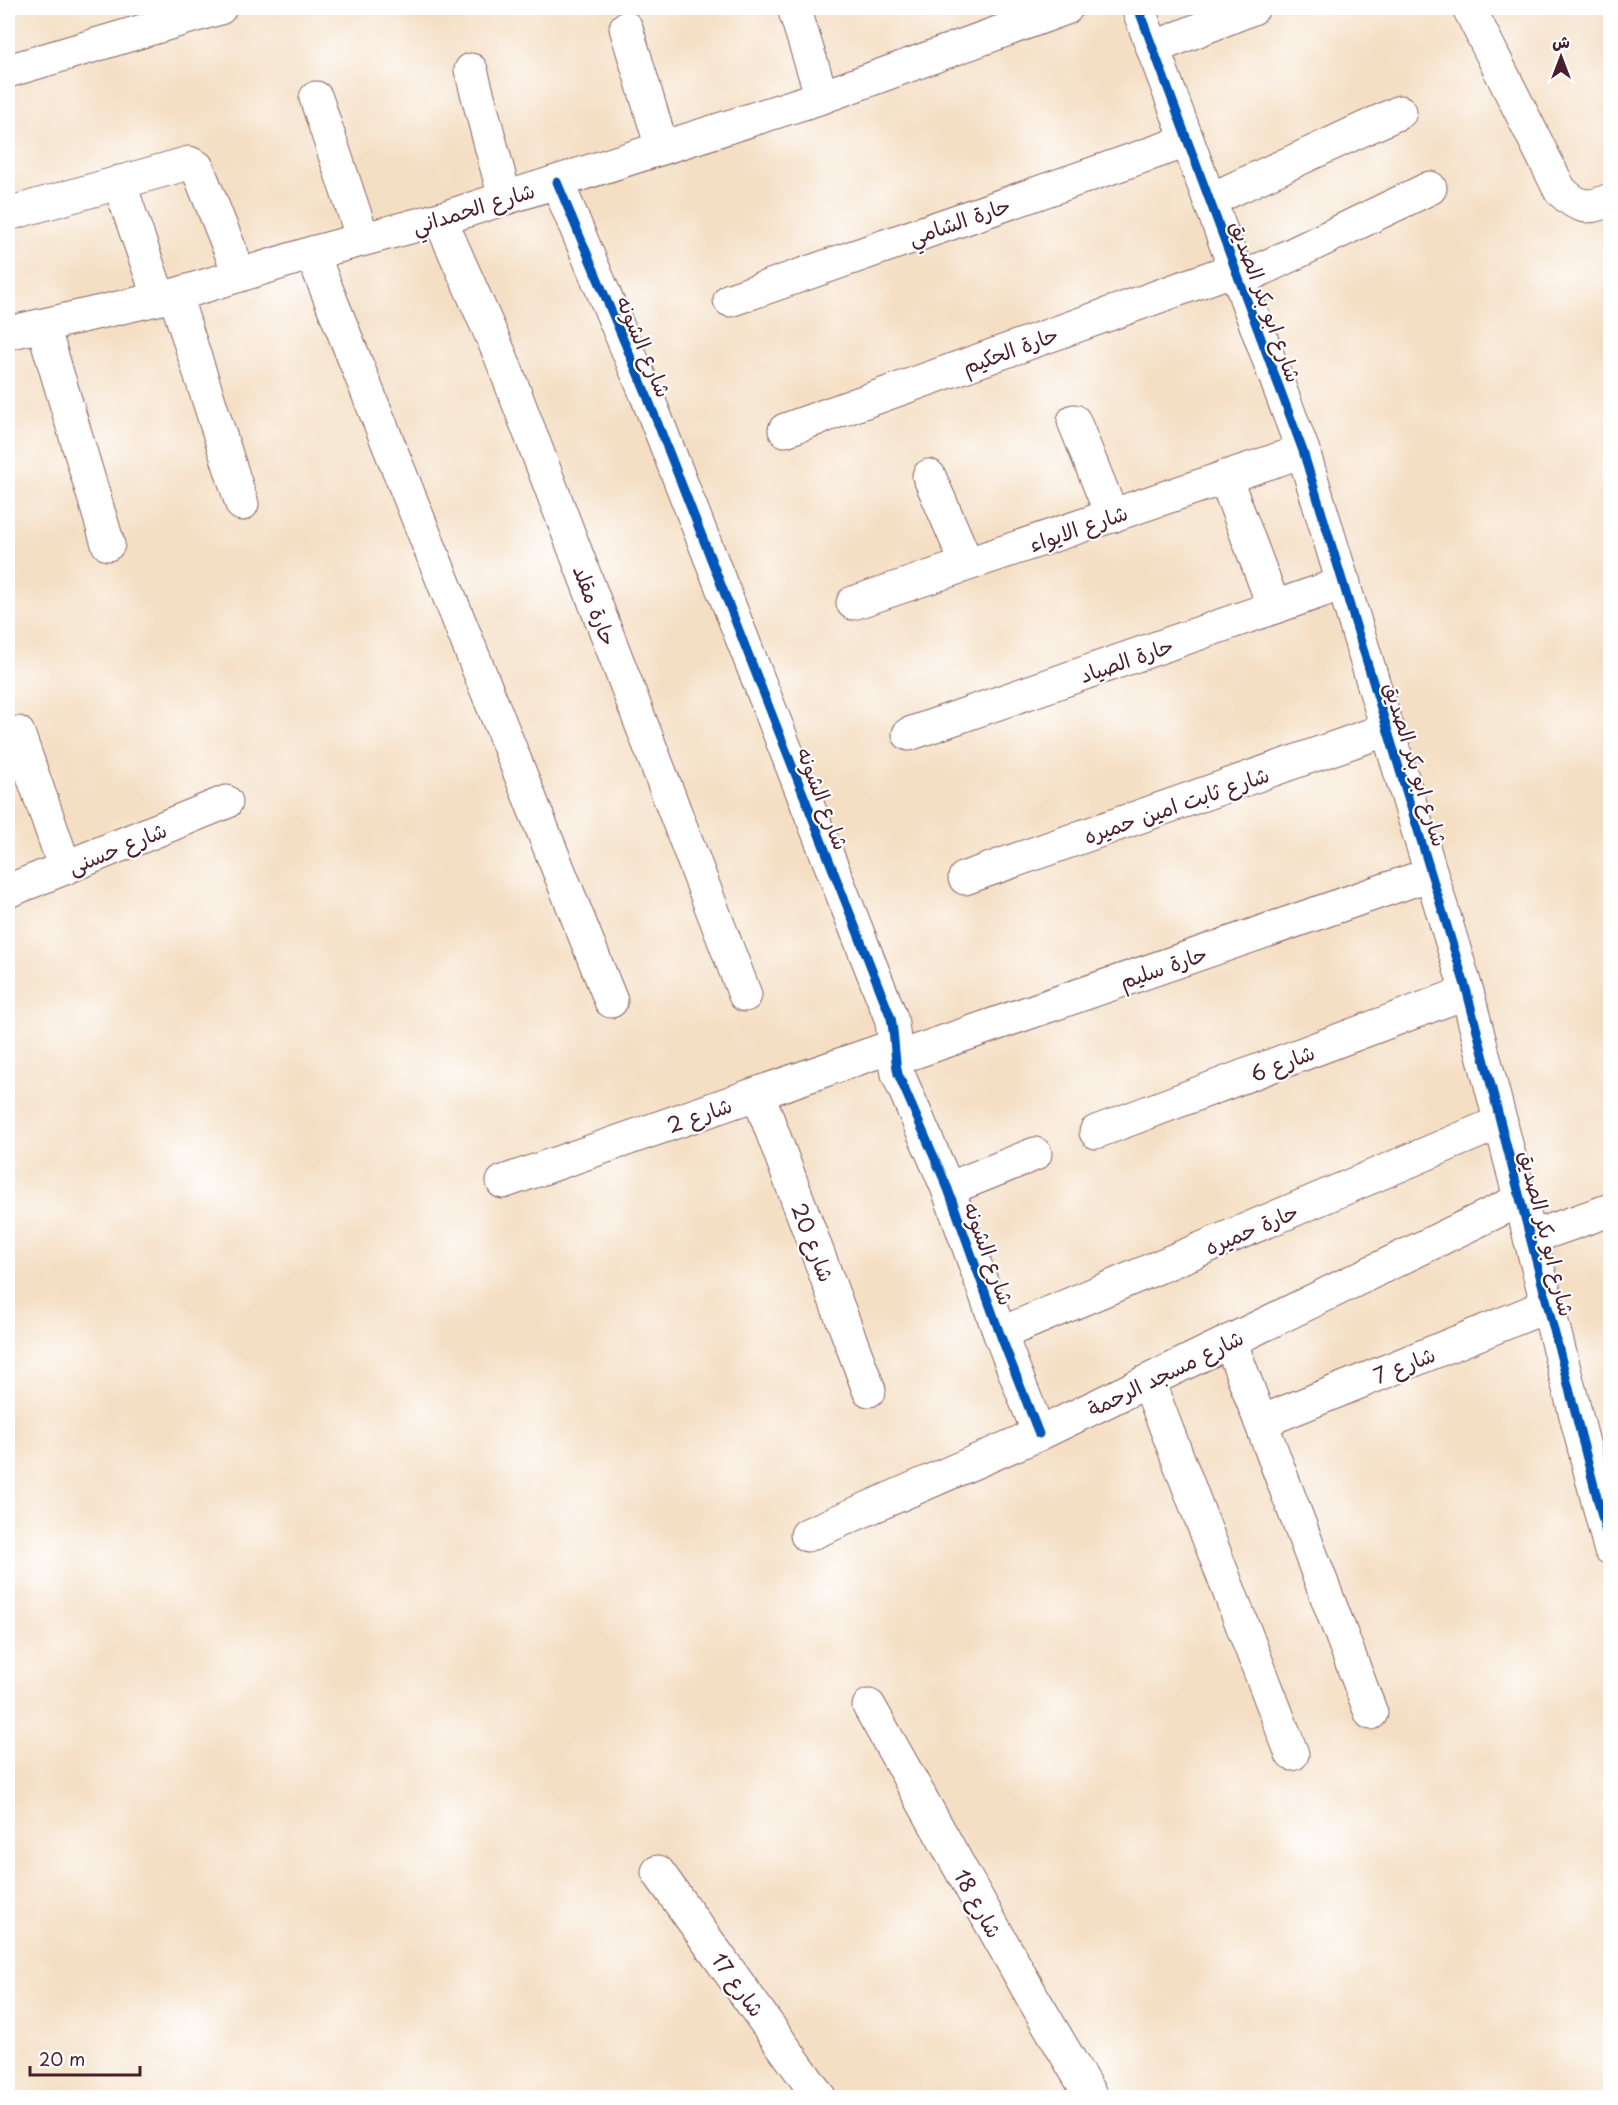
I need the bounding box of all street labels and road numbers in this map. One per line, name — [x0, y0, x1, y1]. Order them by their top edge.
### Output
street label: شارع الحمداني — [408, 173, 540, 246]
street label: حارة الشامي — [904, 188, 1016, 257]
street label: شارع ابو بكر الصديق — [1222, 216, 1311, 387]
street label: شارع الشونه — [608, 290, 681, 402]
street label: حارة الحكيم — [957, 317, 1063, 383]
street label: شارع الايواء — [1024, 495, 1132, 560]
street label: حارة مقلد — [566, 560, 626, 650]
street label: حارة الصياد — [1075, 628, 1177, 690]
street label: شارع ابو بكر الصديق — [1376, 678, 1457, 850]
street label: شارع الشونه — [789, 742, 858, 855]
street label: شارع ثابت امين حميره — [1079, 757, 1273, 852]
street label: شارع حسنى — [63, 813, 172, 882]
street label: حارة سليم — [1115, 936, 1212, 998]
street label: شارع 6 — [1245, 1035, 1319, 1090]
street label: شارع 2 — [662, 1088, 736, 1141]
street label: شارع ابو بكر الصديق — [1511, 1147, 1584, 1320]
street label: حارة حميره — [1199, 1194, 1303, 1262]
street label: شارع الشونه — [956, 1197, 1024, 1310]
street label: شارع 20 — [783, 1198, 844, 1287]
street label: شارع مسجد الرحمة — [1082, 1320, 1249, 1425]
street label: شارع 7 — [1368, 1337, 1440, 1392]
street label: شارع 18 — [946, 1863, 1011, 1944]
street label: شارع 17 — [704, 1945, 773, 2023]

